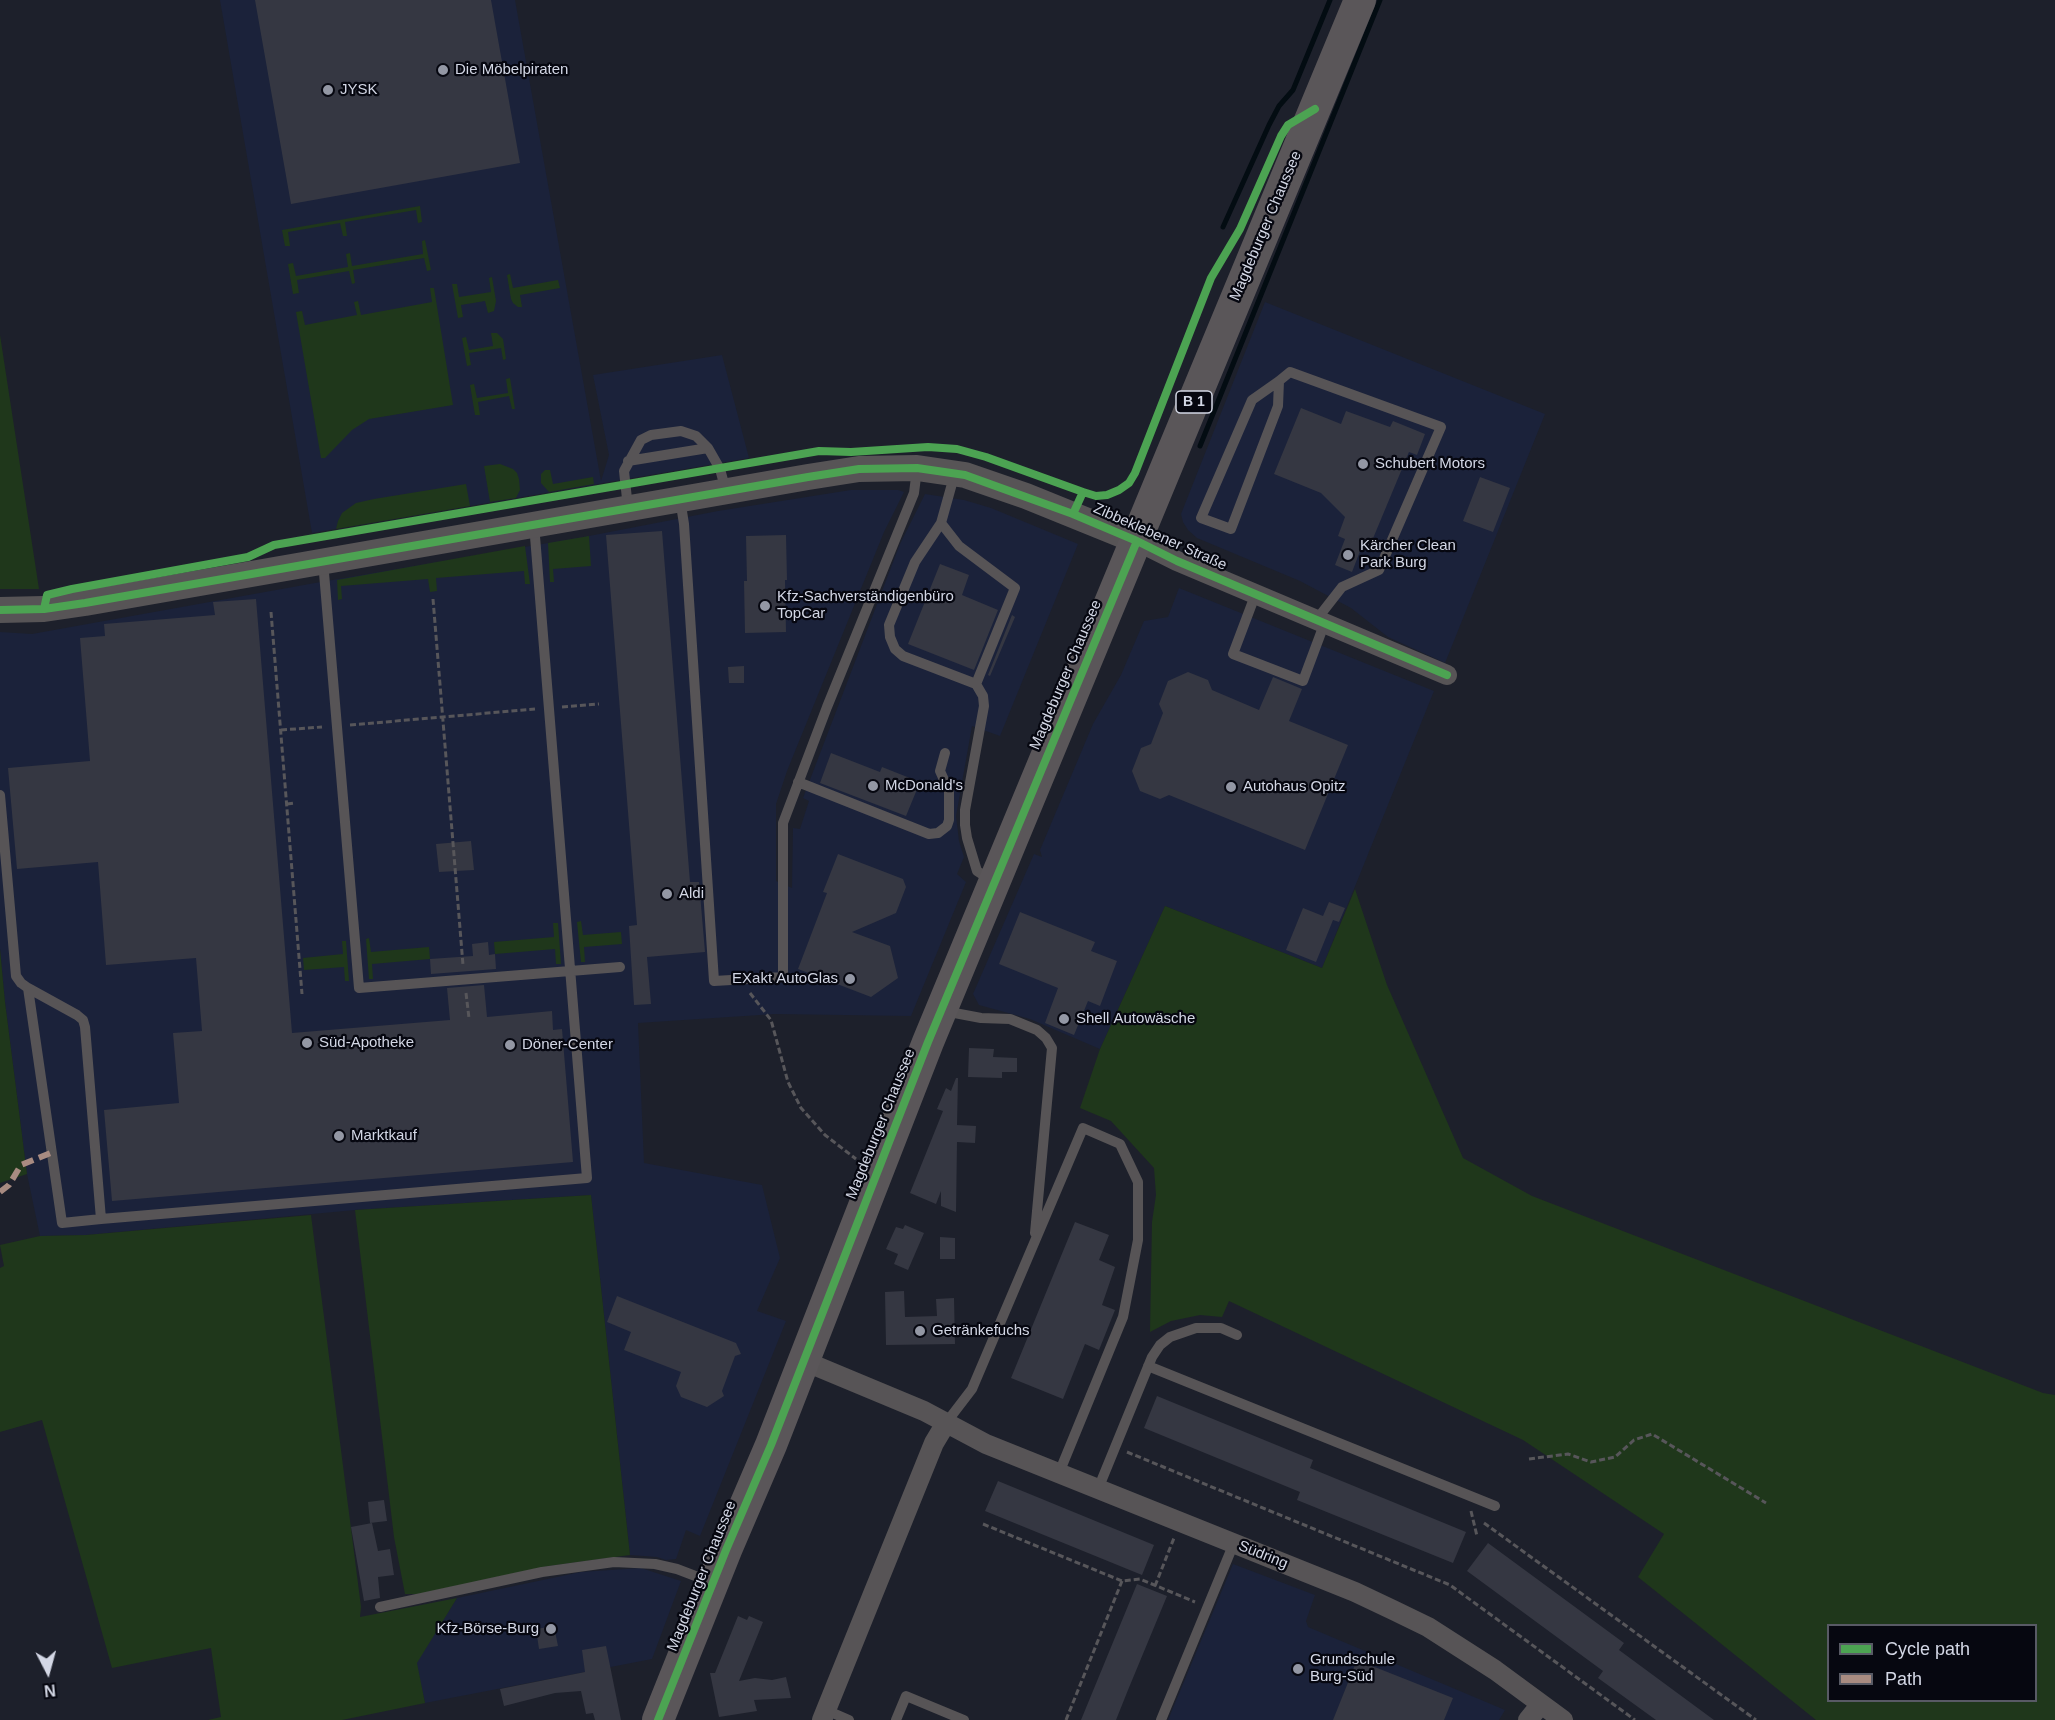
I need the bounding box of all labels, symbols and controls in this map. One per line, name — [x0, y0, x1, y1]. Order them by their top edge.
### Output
place label: Die Möbelpiraten — [455, 61, 568, 79]
marker: Die Möbelpiraten — [436, 63, 450, 77]
place label: JYSK — [340, 81, 378, 99]
marker: JYSK — [321, 83, 335, 97]
street label: Magdeburger Chaussee — [1226, 148, 1306, 304]
road number: B 1 — [1176, 391, 1212, 413]
place label: Schubert Motors — [1375, 455, 1485, 473]
marker: Schubert Motors — [1356, 457, 1370, 471]
street label: Zibbeklebener Straße — [1090, 499, 1230, 575]
place label: Kärcher Clean Park Burg — [1360, 537, 1456, 572]
marker: Kärcher Clean Park Burg — [1341, 548, 1355, 562]
place label: Kfz-Sachverständigenbüro TopCar — [777, 588, 954, 623]
street label: Magdeburger Chaussee — [1026, 597, 1106, 753]
marker: Kfz-Sachverständigenbüro TopCar — [758, 599, 772, 613]
place label: McDonald's — [885, 777, 963, 795]
place label: Autohaus Opitz — [1243, 778, 1346, 796]
marker: McDonald's — [866, 779, 880, 793]
marker: Autohaus Opitz — [1224, 780, 1238, 794]
place label: Aldi — [679, 885, 704, 903]
marker: Aldi — [660, 887, 674, 901]
place label: EXakt AutoGlas — [732, 970, 838, 988]
marker: EXakt AutoGlas — [843, 972, 857, 986]
place label: Shell Autowäsche — [1076, 1010, 1195, 1028]
marker: Shell Autowäsche — [1057, 1012, 1071, 1026]
place label: Süd-Apotheke — [319, 1034, 414, 1052]
marker: Süd-Apotheke — [300, 1036, 314, 1050]
place label: Döner-Center — [522, 1036, 613, 1054]
marker: Döner-Center — [503, 1038, 517, 1052]
street label: Magdeburger Chaussee — [843, 1046, 919, 1202]
place label: Marktkauf — [351, 1127, 417, 1145]
marker: Marktkauf — [332, 1129, 346, 1143]
place label: Getränkefuchs — [932, 1322, 1030, 1340]
marker: Getränkefuchs — [913, 1324, 927, 1338]
street label: Magdeburger Chaussee — [664, 1498, 740, 1654]
street label: Südring — [1236, 1537, 1290, 1573]
place label: Kfz-Börse-Burg — [436, 1620, 539, 1638]
marker: Kfz-Börse-Burg — [544, 1622, 558, 1636]
legend — [1827, 1624, 2037, 1702]
text: Cycle path — [1885, 1639, 1970, 1659]
north arrow — [18, 1642, 78, 1702]
place label: Grundschule Burg-Süd — [1310, 1651, 1395, 1686]
marker: Grundschule Burg-Süd — [1291, 1662, 1305, 1676]
text: Path — [1885, 1669, 1922, 1689]
text: N — [43, 1681, 57, 1699]

